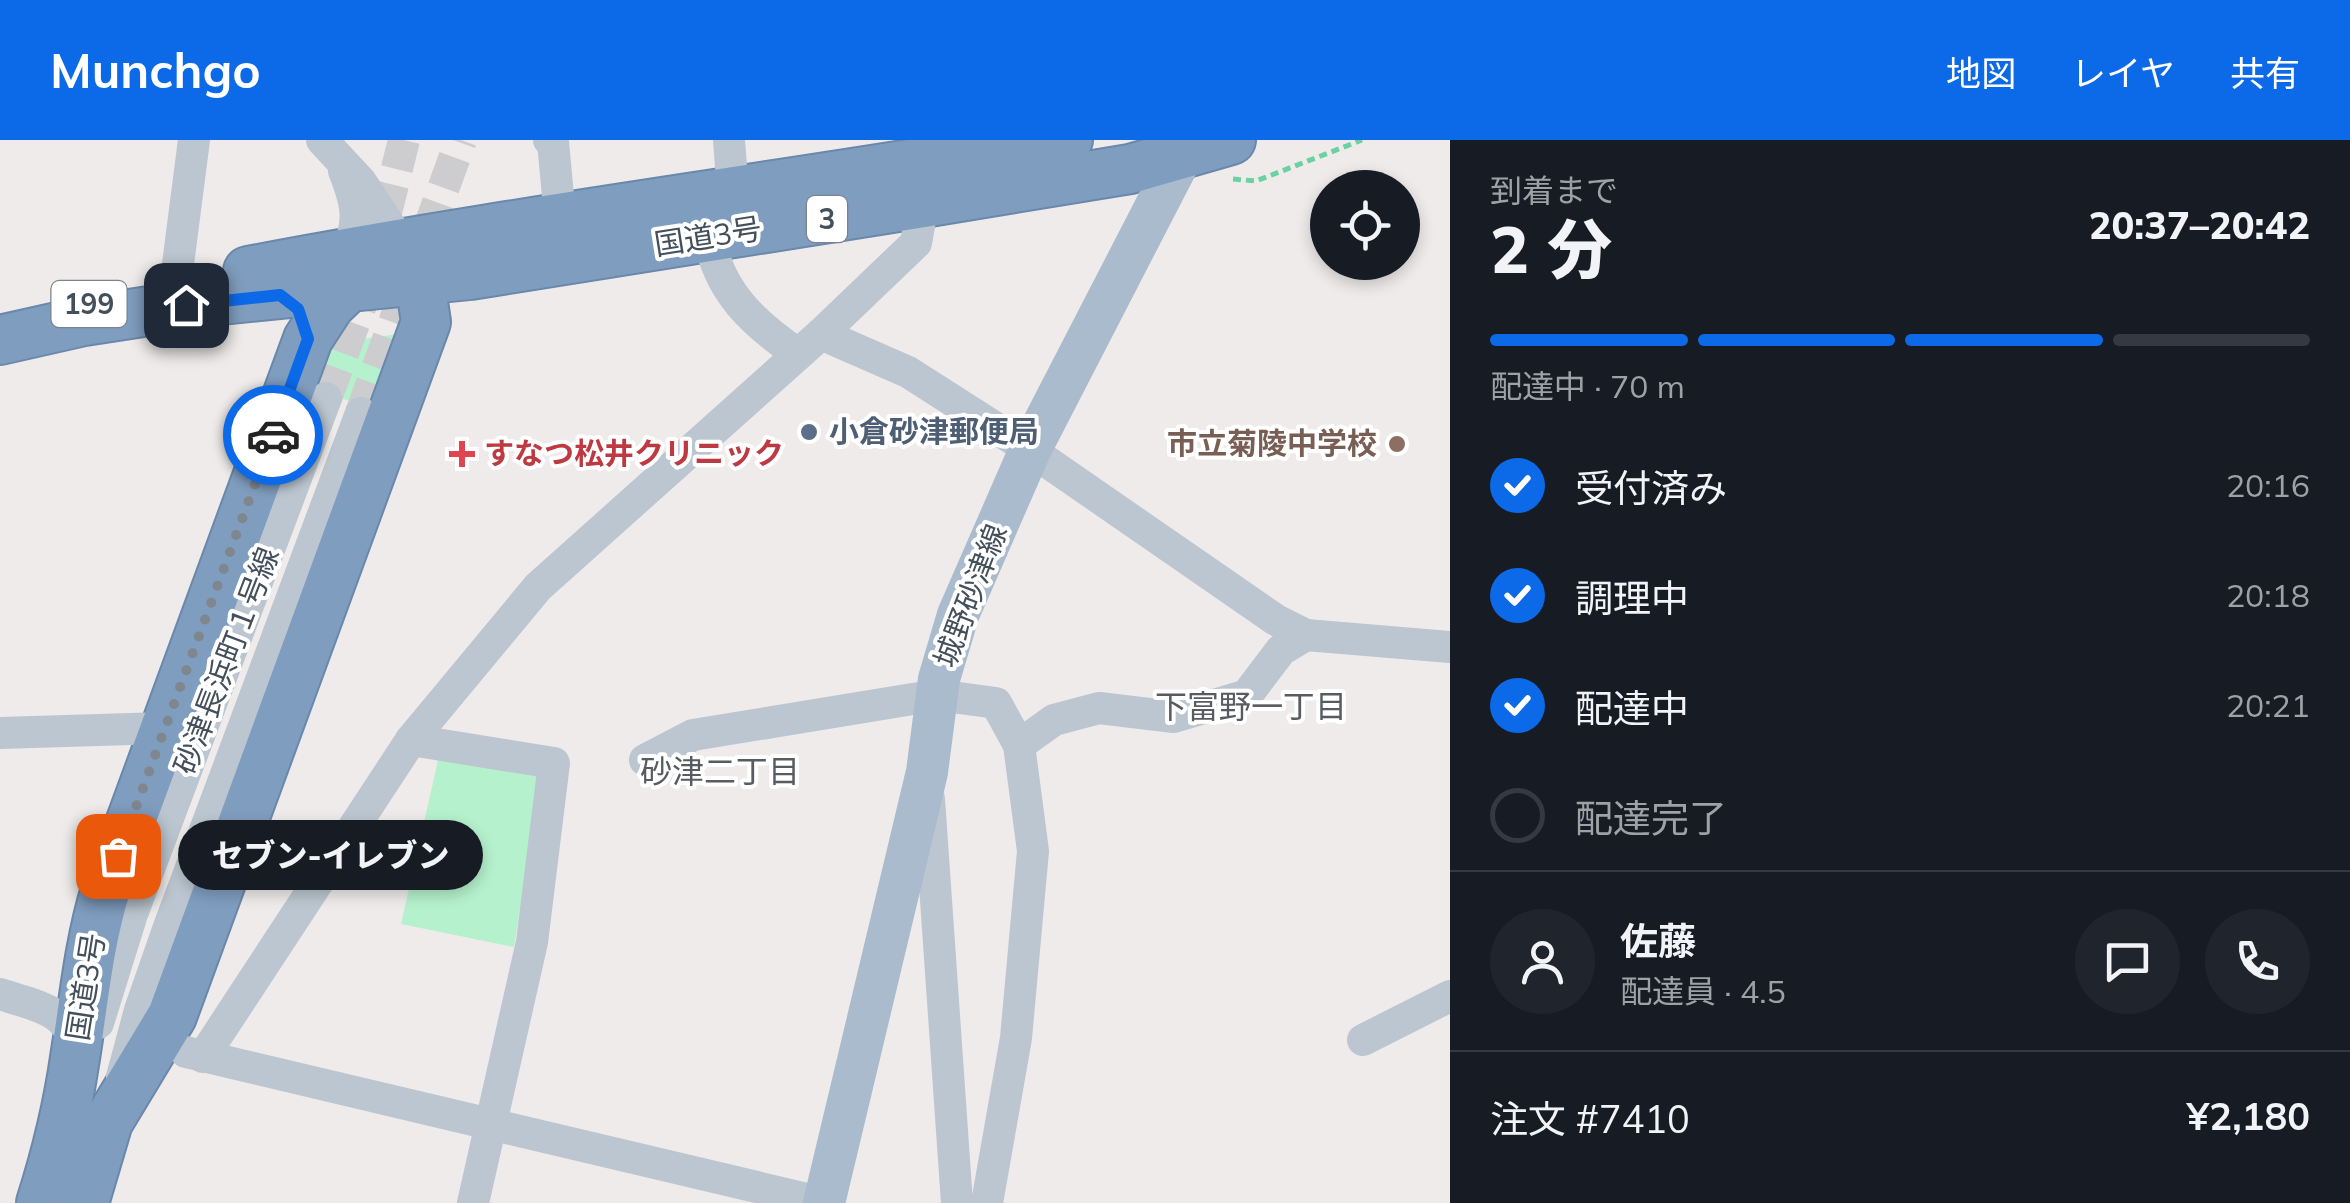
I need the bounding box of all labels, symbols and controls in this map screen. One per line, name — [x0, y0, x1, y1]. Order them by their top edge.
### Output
text: Munchgo — [50, 40, 261, 100]
text: 地図 — [1946, 51, 2016, 95]
text: レイヤ — [2071, 51, 2175, 95]
text: 共有 — [2230, 51, 2300, 95]
map controls — [1310, 170, 1420, 280]
button: locate — [1310, 170, 1420, 280]
text: 到着まで — [1490, 170, 1618, 210]
road number: 3 — [807, 196, 847, 242]
text: 20:37–20:42 — [2089, 201, 2310, 249]
text: 2 分 — [1490, 208, 1612, 289]
street label: 国道3号 — [652, 209, 764, 263]
pin — [144, 263, 229, 348]
icon: home — [159, 278, 214, 333]
road number: 199 — [52, 281, 126, 327]
text: 配達中 · 70 m — [1490, 366, 1685, 406]
courier — [223, 385, 323, 485]
icon: car — [246, 408, 301, 463]
place label: 小倉砂津郵便局 — [829, 412, 1039, 450]
marker: 小倉砂津郵便局 — [798, 421, 820, 443]
place label: 市立菊陵中学校 — [1167, 424, 1377, 462]
marker: 市立菊陵中学校 — [1386, 433, 1408, 455]
place label: すなつ松井クリニック — [484, 434, 784, 472]
marker: すなつ松井クリニック — [449, 441, 475, 467]
icon: check — [1490, 458, 1545, 513]
text: 受付済み — [1575, 464, 1727, 512]
text: 20:16 — [2226, 465, 2310, 505]
street label: 城野砂津線 — [925, 519, 1015, 672]
street label: 砂津長浜町１号線 — [165, 542, 287, 779]
icon: check — [1490, 568, 1545, 623]
text: 調理中 — [1575, 574, 1689, 622]
text: 20:18 — [2226, 575, 2310, 615]
icon: check — [1490, 678, 1545, 733]
text: 配達中 — [1575, 684, 1689, 732]
text: 20:21 — [2226, 685, 2310, 725]
district label: 下富野一丁目 — [1155, 686, 1347, 726]
district label: 砂津二丁目 — [640, 751, 800, 791]
text: 配達完了 — [1575, 794, 1727, 842]
pin — [76, 814, 161, 899]
callout: セブン-イレブン — [178, 821, 483, 891]
icon: bag — [91, 829, 146, 884]
text: セブン-イレブン — [211, 835, 450, 875]
button: person — [1490, 909, 1595, 1014]
button: chat — [2075, 909, 2180, 1014]
button: phone — [2205, 909, 2310, 1014]
text: 佐藤 — [1620, 917, 1696, 965]
street label: 国道3号 — [58, 931, 112, 1043]
text: 配達員 · 4.5 — [1620, 971, 1786, 1011]
text: ¥2,180 — [2187, 1092, 2310, 1140]
text: 注文 #7410 — [1490, 1095, 1690, 1143]

